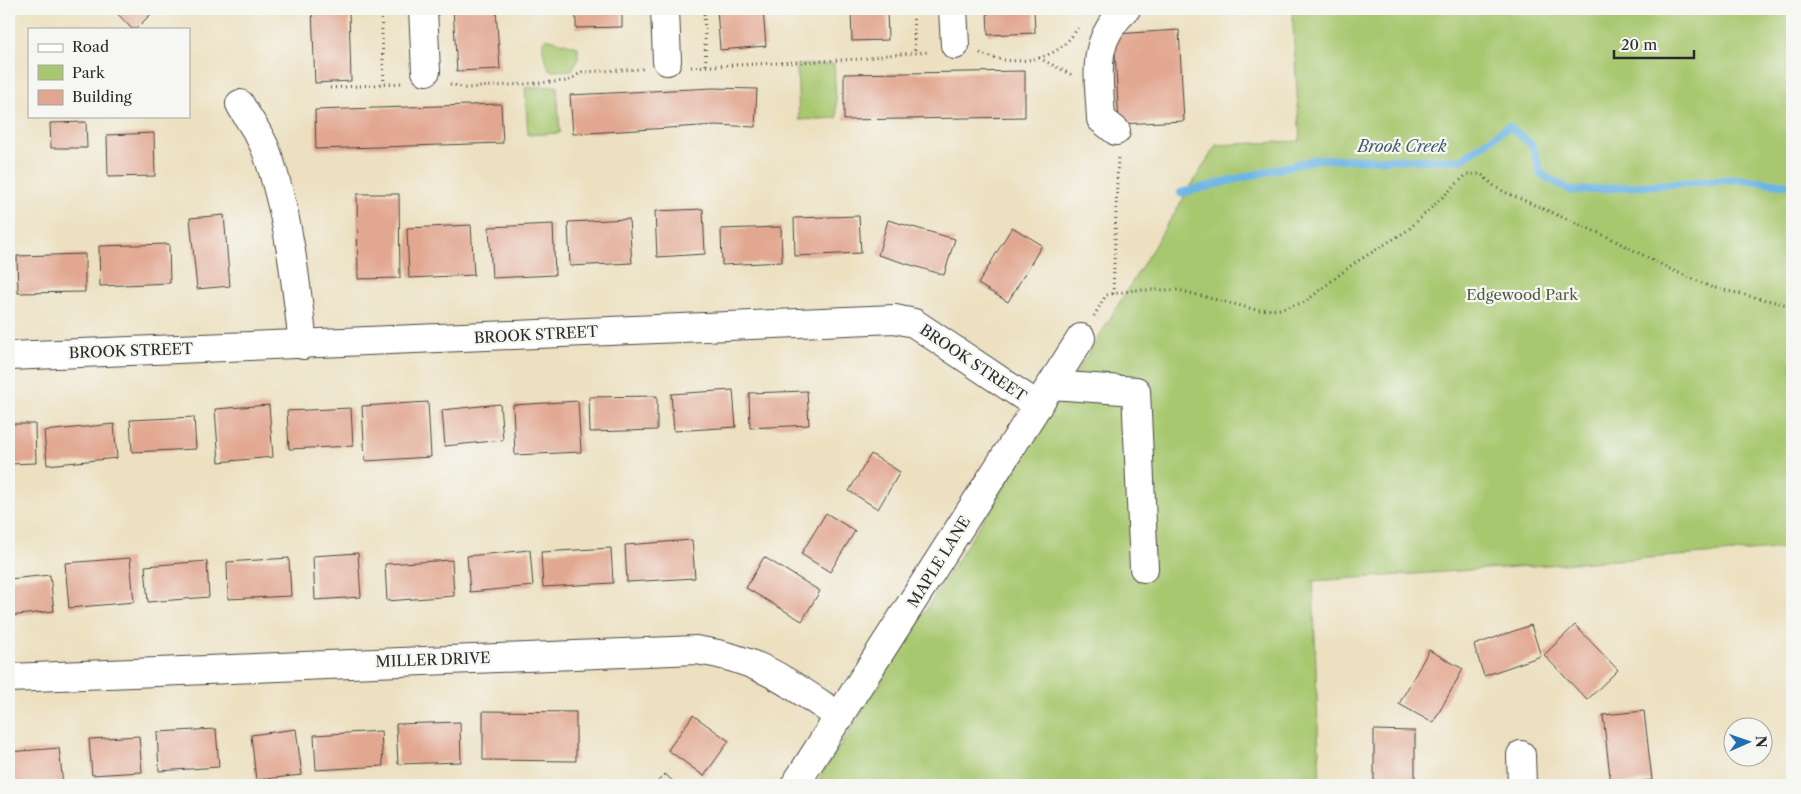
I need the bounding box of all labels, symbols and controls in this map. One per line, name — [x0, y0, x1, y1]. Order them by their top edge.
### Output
legend — [28, 28, 190, 118]
scale bar — [1614, 28, 1694, 60]
text: 20 m — [1621, 35, 1657, 54]
text: Road — [72, 37, 109, 56]
text: Park — [72, 63, 106, 82]
text: Building — [72, 87, 132, 106]
water label: Brook Creek — [1355, 136, 1447, 156]
park label: Edgewood Park — [1466, 285, 1579, 304]
street label: BROOK STREET — [916, 320, 1031, 406]
street label: BROOK STREET — [473, 322, 599, 347]
street label: BROOK STREET — [68, 339, 194, 362]
street label: MAPLE LANE — [903, 513, 974, 611]
street label: MILLER DRIVE — [375, 648, 491, 671]
north arrow — [1724, 716, 1774, 766]
text: N — [1752, 735, 1770, 748]

